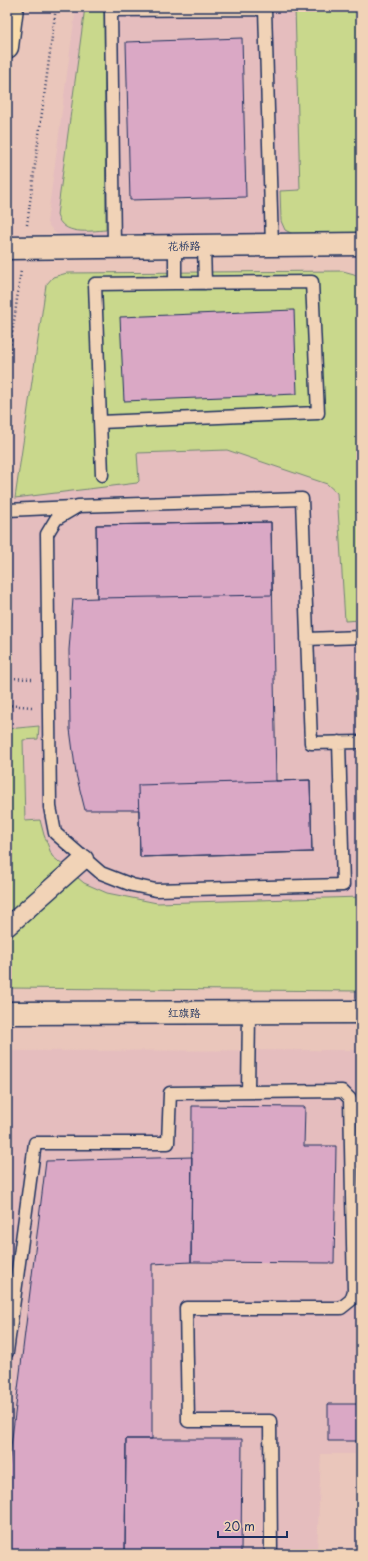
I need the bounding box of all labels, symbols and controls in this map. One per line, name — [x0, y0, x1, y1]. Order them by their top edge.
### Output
street label: 花桥路 — [167, 237, 201, 254]
street label: 红旗路 — [168, 1004, 201, 1021]
scale bar — [218, 1513, 287, 1539]
text: 20 m — [224, 1517, 255, 1535]

